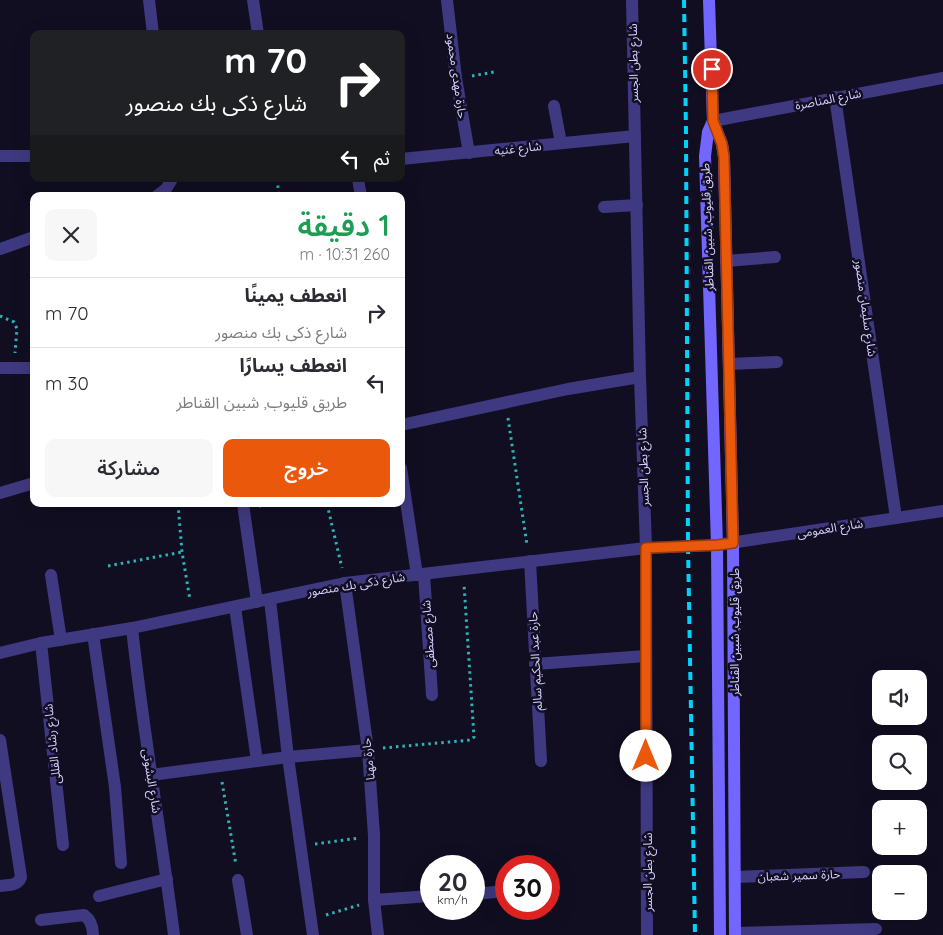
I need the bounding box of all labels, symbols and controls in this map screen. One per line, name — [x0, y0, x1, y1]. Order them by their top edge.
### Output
street label: شارع بطن الجسر — [625, 23, 643, 104]
street label: حارة مهدى محمود — [444, 32, 470, 120]
text: 70 m — [224, 38, 307, 82]
pin — [691, 48, 733, 90]
icon: right — [325, 50, 390, 115]
icon: arrive — [698, 55, 726, 83]
street label: شارع المناصرة — [794, 85, 863, 115]
text: شارع ذكى بك منصور — [126, 89, 307, 117]
street label: شارع غنيه — [494, 138, 542, 160]
icon: left — [336, 145, 364, 173]
text: ثم — [374, 146, 390, 170]
street label: طريق قليوب, شبين القناطر — [697, 163, 718, 292]
text: 1 دقيقة — [297, 206, 390, 244]
button: close — [45, 209, 97, 261]
text: 260 m · 10:31 — [299, 244, 390, 264]
street label: شارع سليمان منصور — [850, 257, 880, 358]
text: انعطف يمينًا — [245, 283, 347, 307]
icon: right — [362, 299, 390, 327]
text: 70 m — [45, 301, 89, 325]
text: شارع ذكى بك منصور — [215, 322, 347, 342]
text: انعطف يسارًا — [240, 353, 347, 377]
icon: left — [362, 369, 390, 397]
text: 30 m — [45, 371, 89, 395]
text: طريق قليوب, شبين القناطر — [176, 392, 347, 412]
street label: شارع بطن الجسر — [634, 427, 654, 508]
button: مشاركة — [45, 439, 213, 497]
button: خروج — [223, 439, 390, 497]
street label: شارع العمومى — [796, 515, 864, 543]
street label: طريق قليوب, شبين القناطر — [727, 568, 743, 697]
street label: شارع ذكى بك منصور — [305, 569, 406, 601]
street label: شارع مصطفى — [418, 600, 440, 668]
street label: حارة عبد الحكيم سالم — [525, 611, 547, 711]
map controls — [872, 670, 927, 920]
button: sound — [872, 670, 927, 725]
street label: شارع رشاد القللى — [40, 703, 66, 785]
position arrow — [619, 729, 671, 781]
button: search — [872, 735, 927, 790]
street label: حارة مهنا — [358, 737, 378, 781]
street label: شارع البشوتى — [138, 748, 164, 815]
button: + — [872, 800, 927, 855]
street label: شارع بطن الجسر — [640, 832, 657, 913]
speed limit sign: 30 — [495, 855, 560, 920]
button: − — [872, 865, 927, 920]
text: 20 — [438, 866, 467, 897]
street label: حارة سمير شعبان — [757, 866, 841, 884]
text: km/h — [437, 892, 468, 907]

